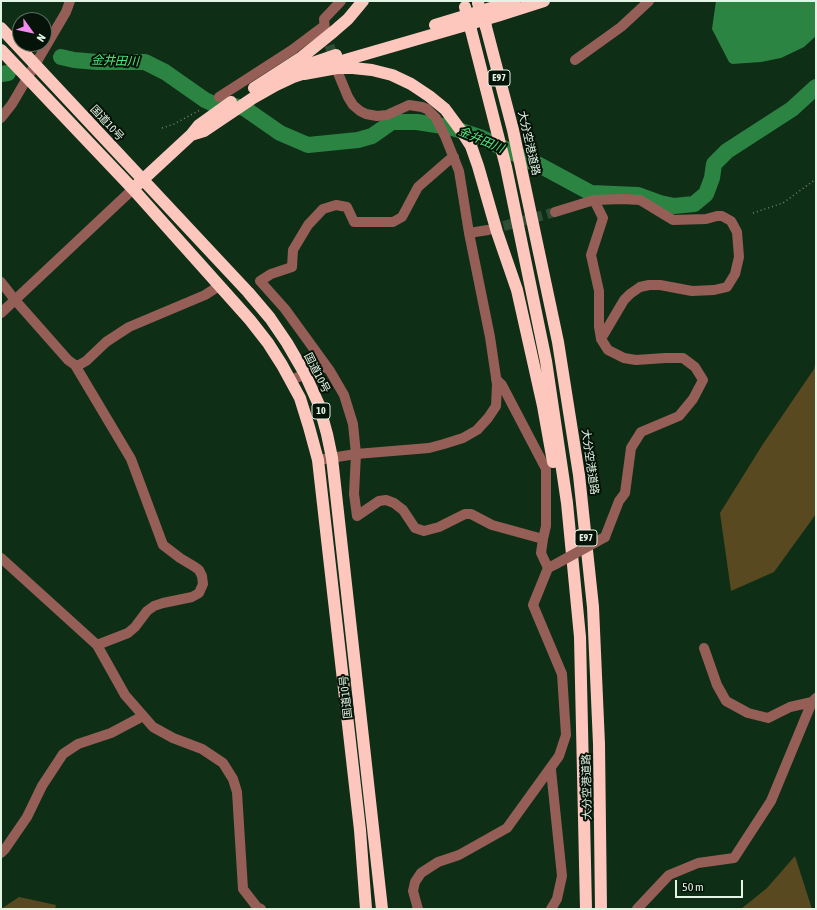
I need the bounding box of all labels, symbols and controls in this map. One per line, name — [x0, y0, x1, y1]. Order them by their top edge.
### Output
north arrow — [12, 12, 52, 52]
text: N — [34, 32, 48, 44]
water label: 金井田川 — [91, 53, 139, 69]
road number: E97 — [488, 70, 510, 86]
street label: 国道10号 — [87, 103, 127, 143]
street label: 大分空港道路 — [515, 109, 543, 177]
water label: 金井田川 — [456, 124, 506, 156]
street label: 国道10号 — [301, 351, 333, 395]
road number: 10 — [312, 403, 330, 419]
street label: 大分空港道路 — [579, 428, 601, 496]
road number: E97 — [575, 530, 597, 546]
street label: 国道10号 — [337, 675, 355, 719]
street label: 大分空港道路 — [580, 754, 594, 820]
scale bar — [677, 872, 745, 898]
text: 50 m — [682, 880, 704, 894]

